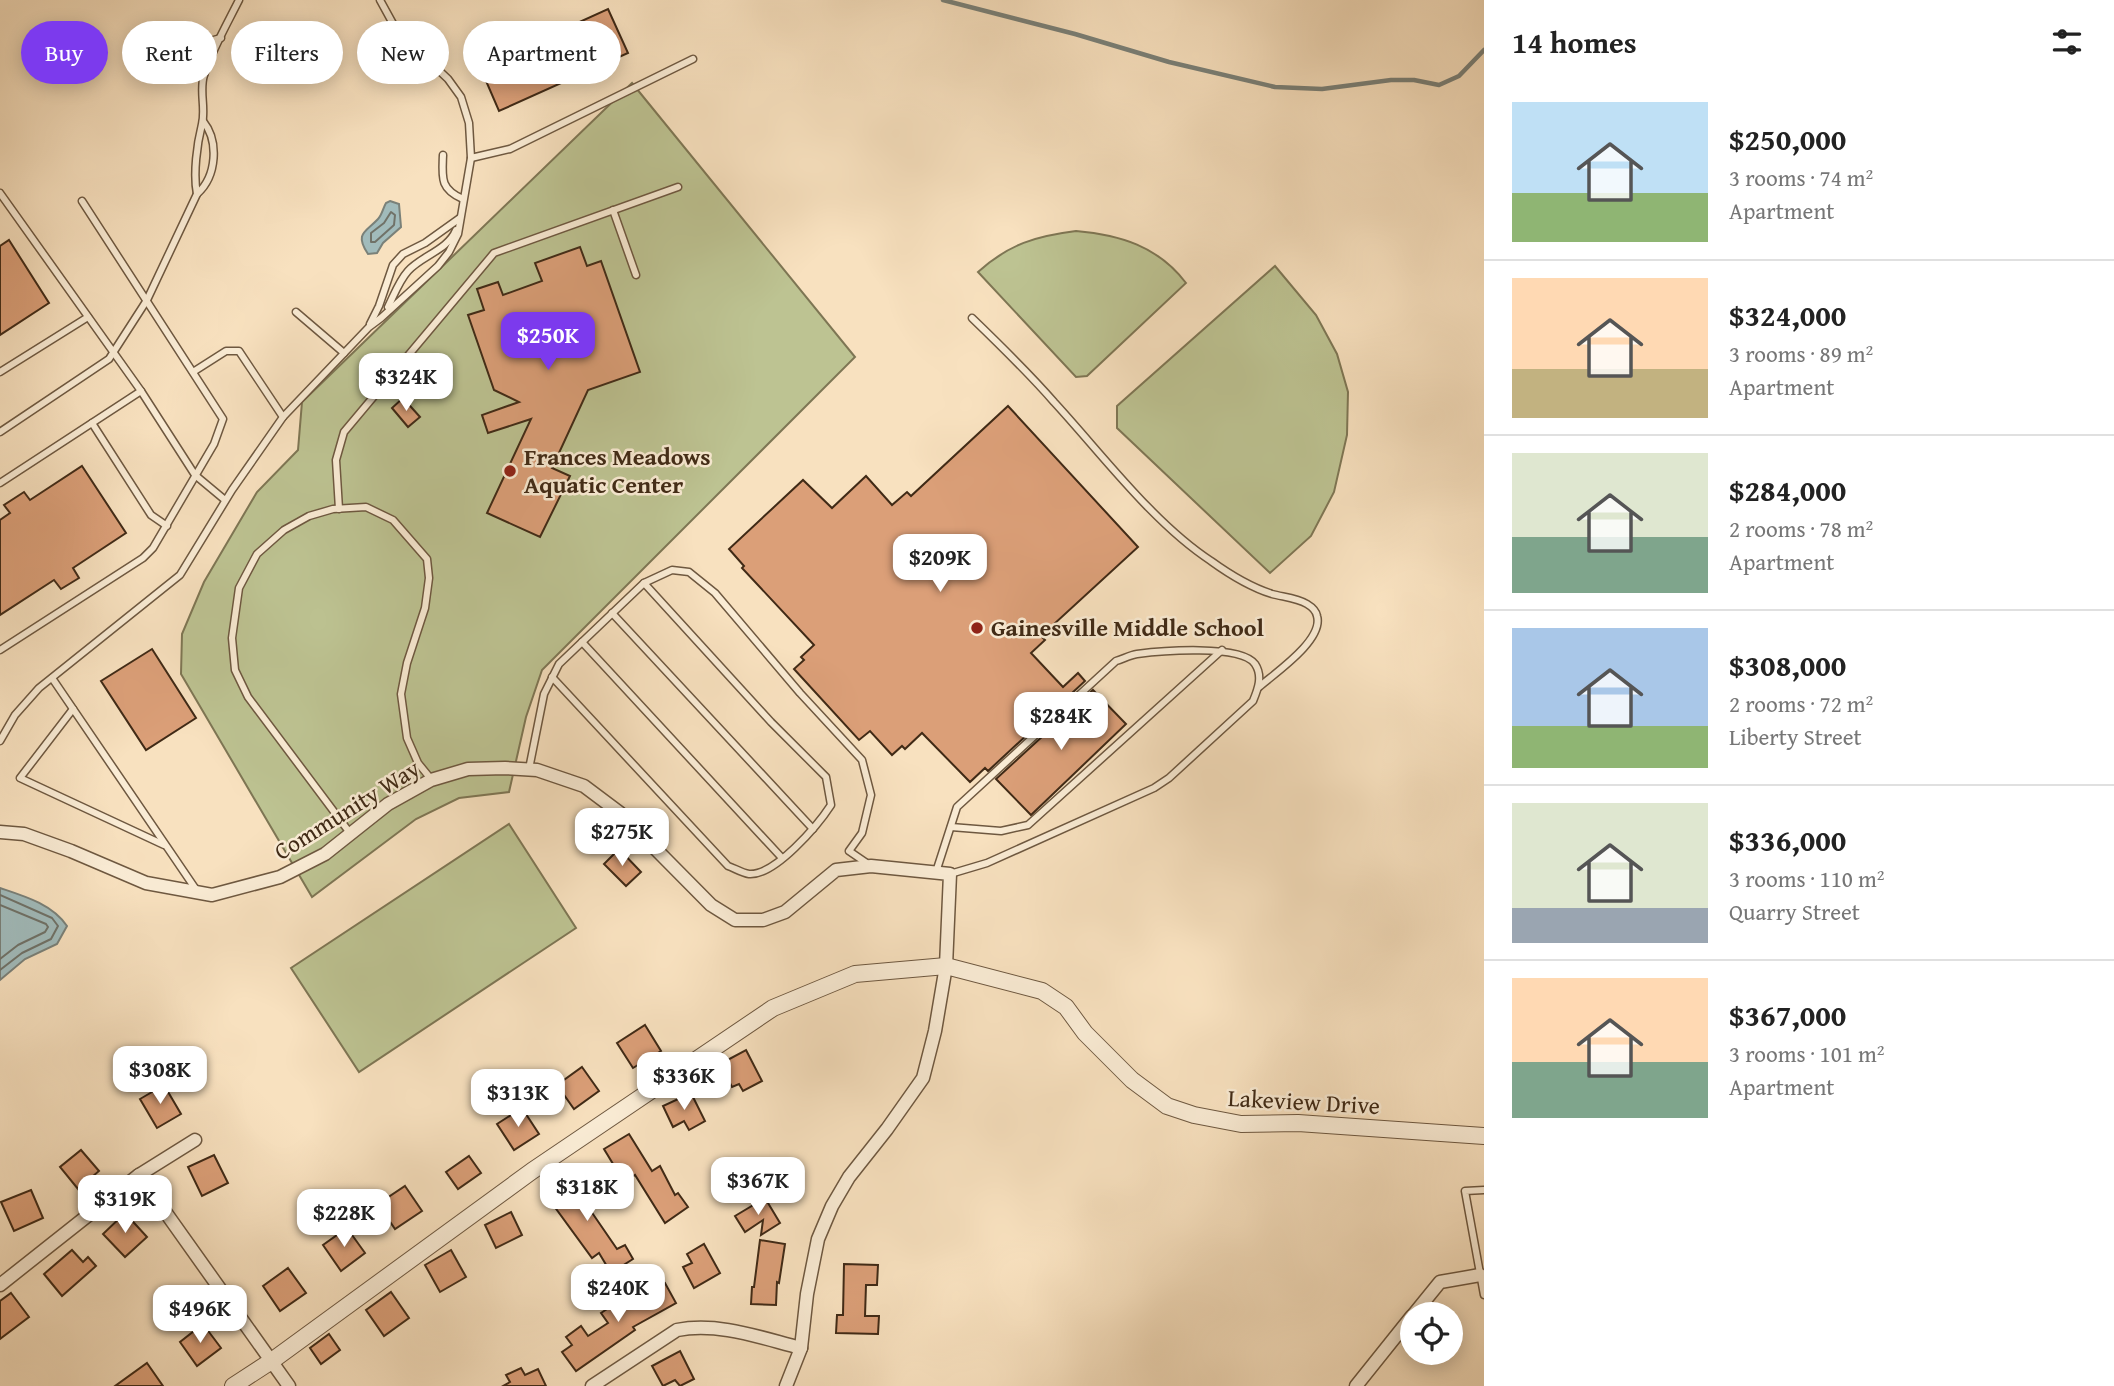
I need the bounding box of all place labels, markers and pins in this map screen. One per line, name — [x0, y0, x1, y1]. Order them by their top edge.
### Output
pin: $250K — [499, 312, 597, 372]
pin: $324K — [357, 354, 455, 413]
place label: Frances Meadows Aquatic Center — [524, 439, 711, 502]
marker: Frances Meadows Aquatic Center — [502, 463, 518, 479]
pin: $209K — [891, 534, 989, 594]
place label: Gainesville Middle School — [991, 610, 1264, 645]
marker: Gainesville Middle School — [969, 620, 985, 636]
pin: $284K — [1012, 692, 1110, 752]
pin: $275K — [573, 808, 671, 868]
pin: $308K — [111, 1046, 209, 1106]
pin: $336K — [635, 1052, 733, 1112]
pin: $313K — [469, 1070, 567, 1129]
pin: $367K — [709, 1158, 807, 1217]
pin: $318K — [538, 1164, 636, 1223]
pin: $319K — [76, 1176, 174, 1235]
pin: $228K — [295, 1190, 393, 1249]
pin: $240K — [569, 1264, 667, 1324]
pin: $496K — [151, 1286, 249, 1345]

